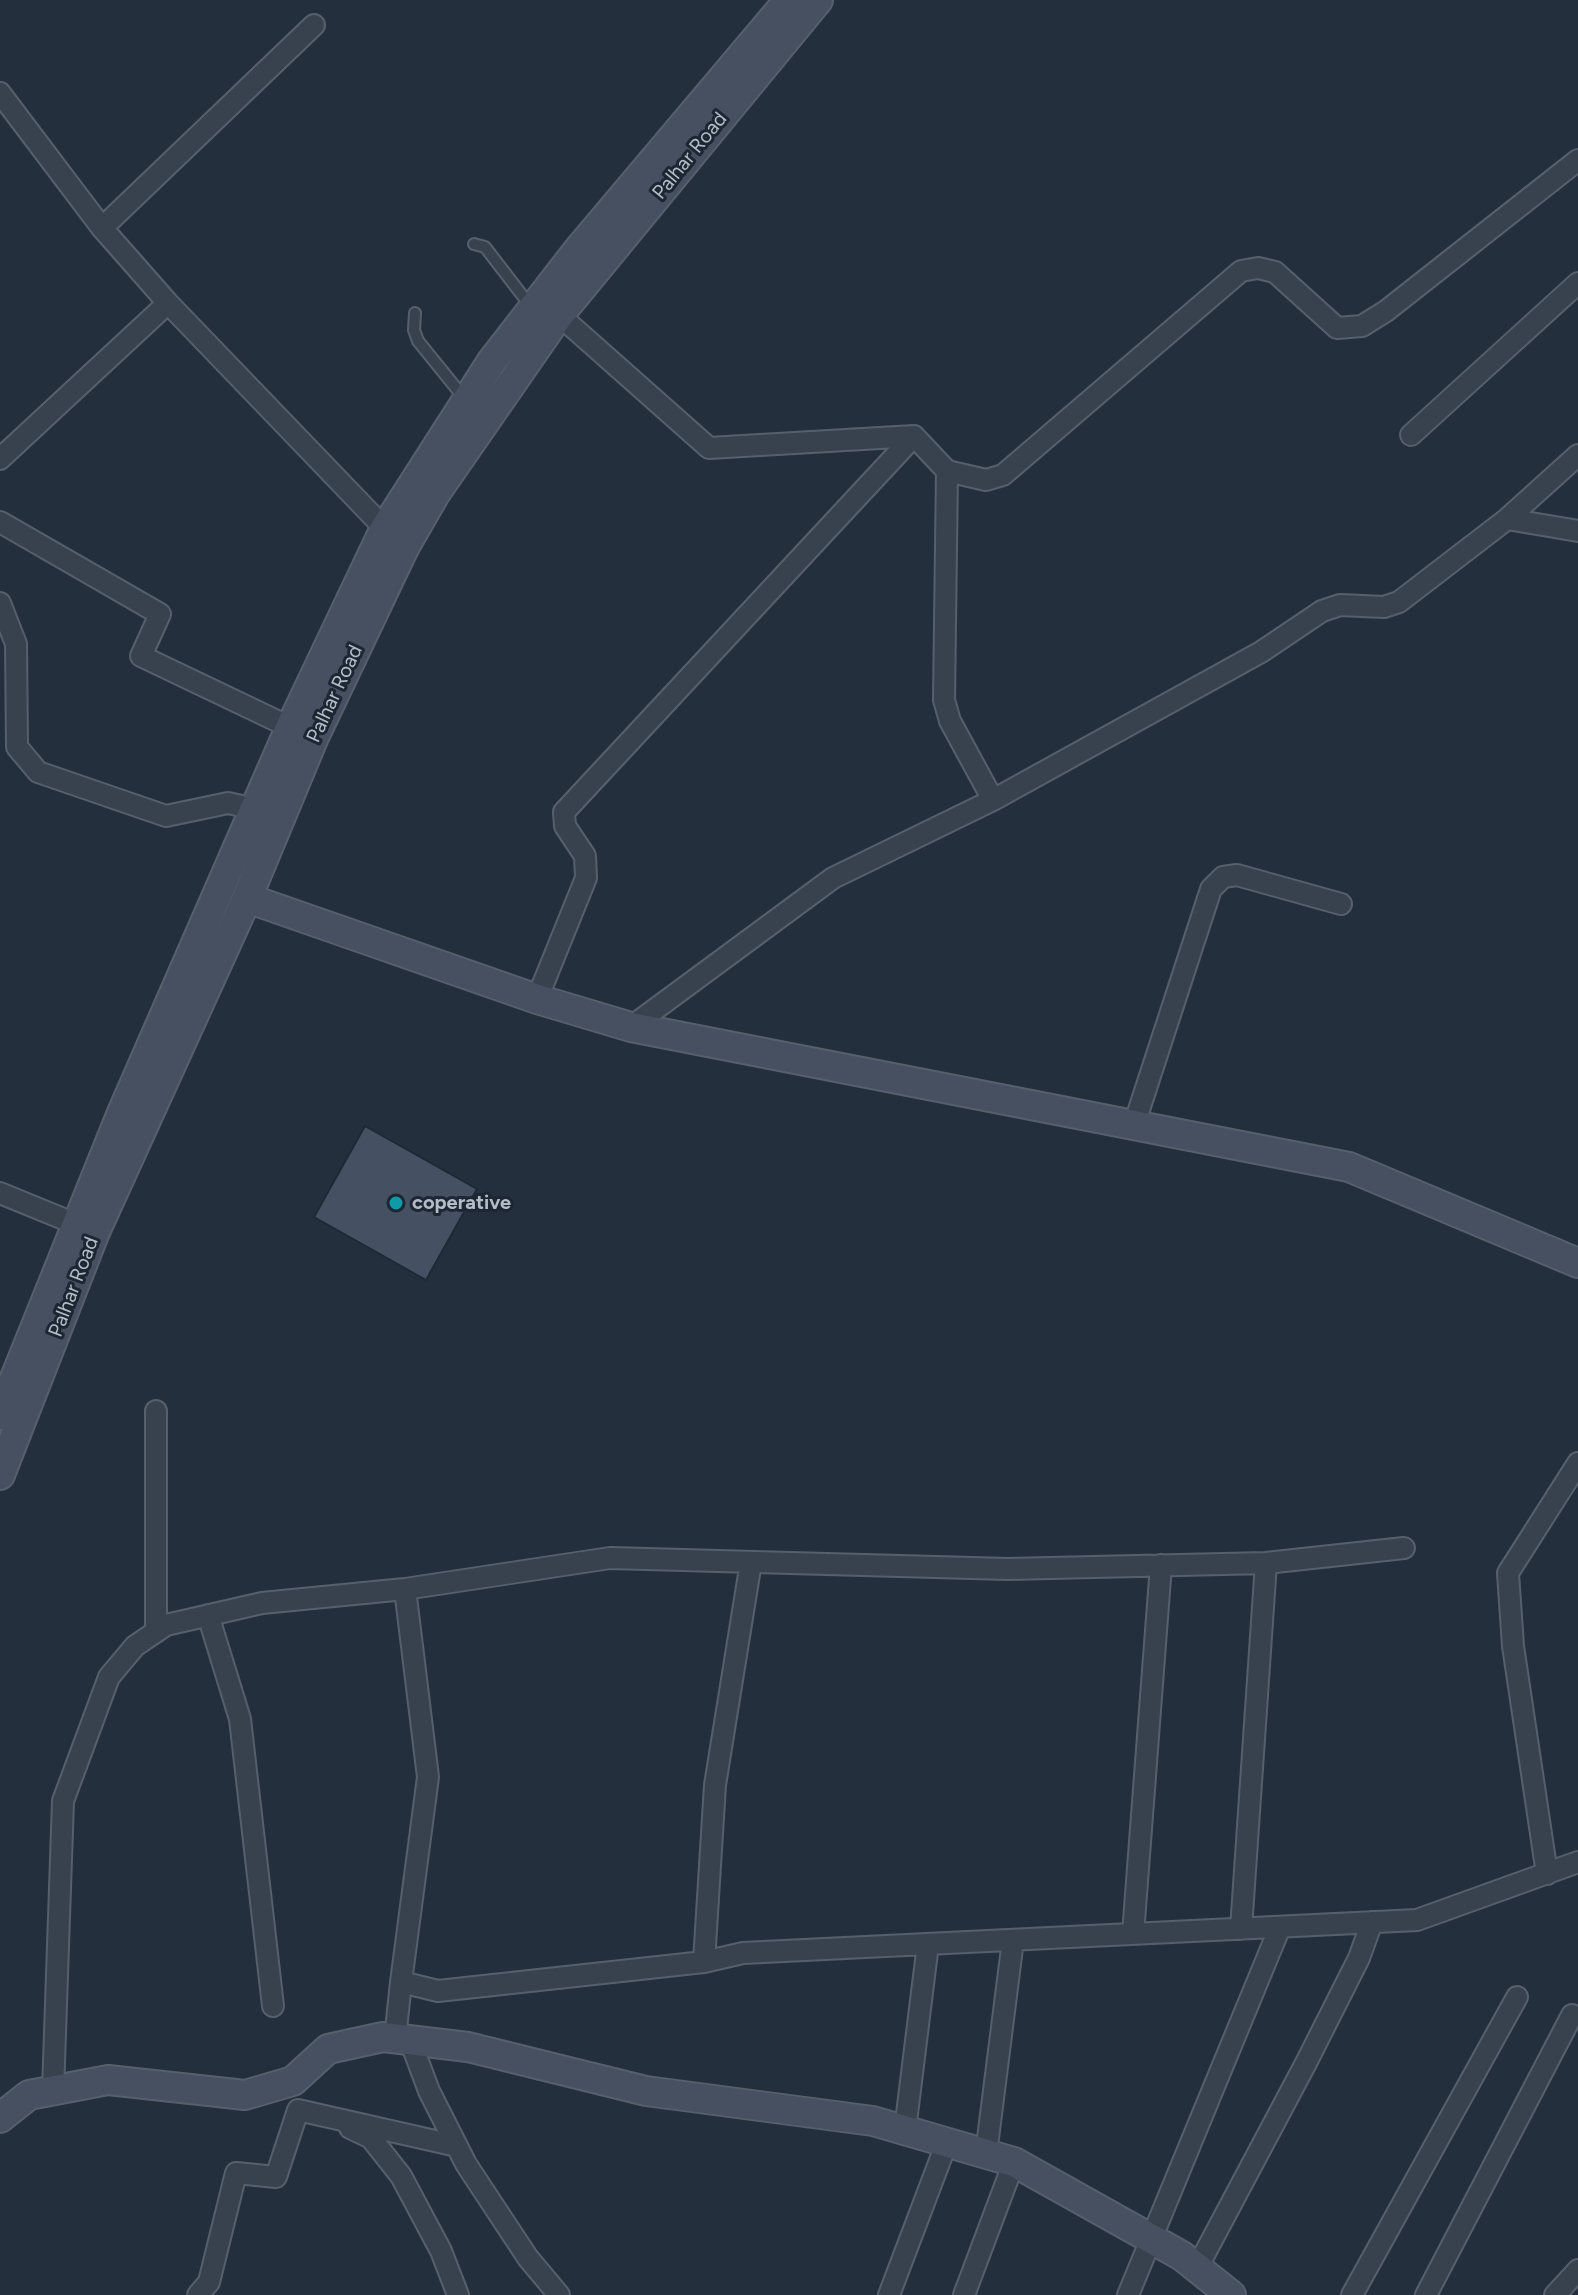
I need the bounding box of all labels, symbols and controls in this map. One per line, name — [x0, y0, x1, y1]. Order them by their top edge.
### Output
street label: Palhar Road — [648, 108, 732, 204]
street label: Palhar Road — [302, 641, 368, 747]
place label: coperative — [412, 1191, 511, 1215]
marker: coperative — [387, 1194, 405, 1212]
street label: Palhar Road — [44, 1234, 104, 1340]

